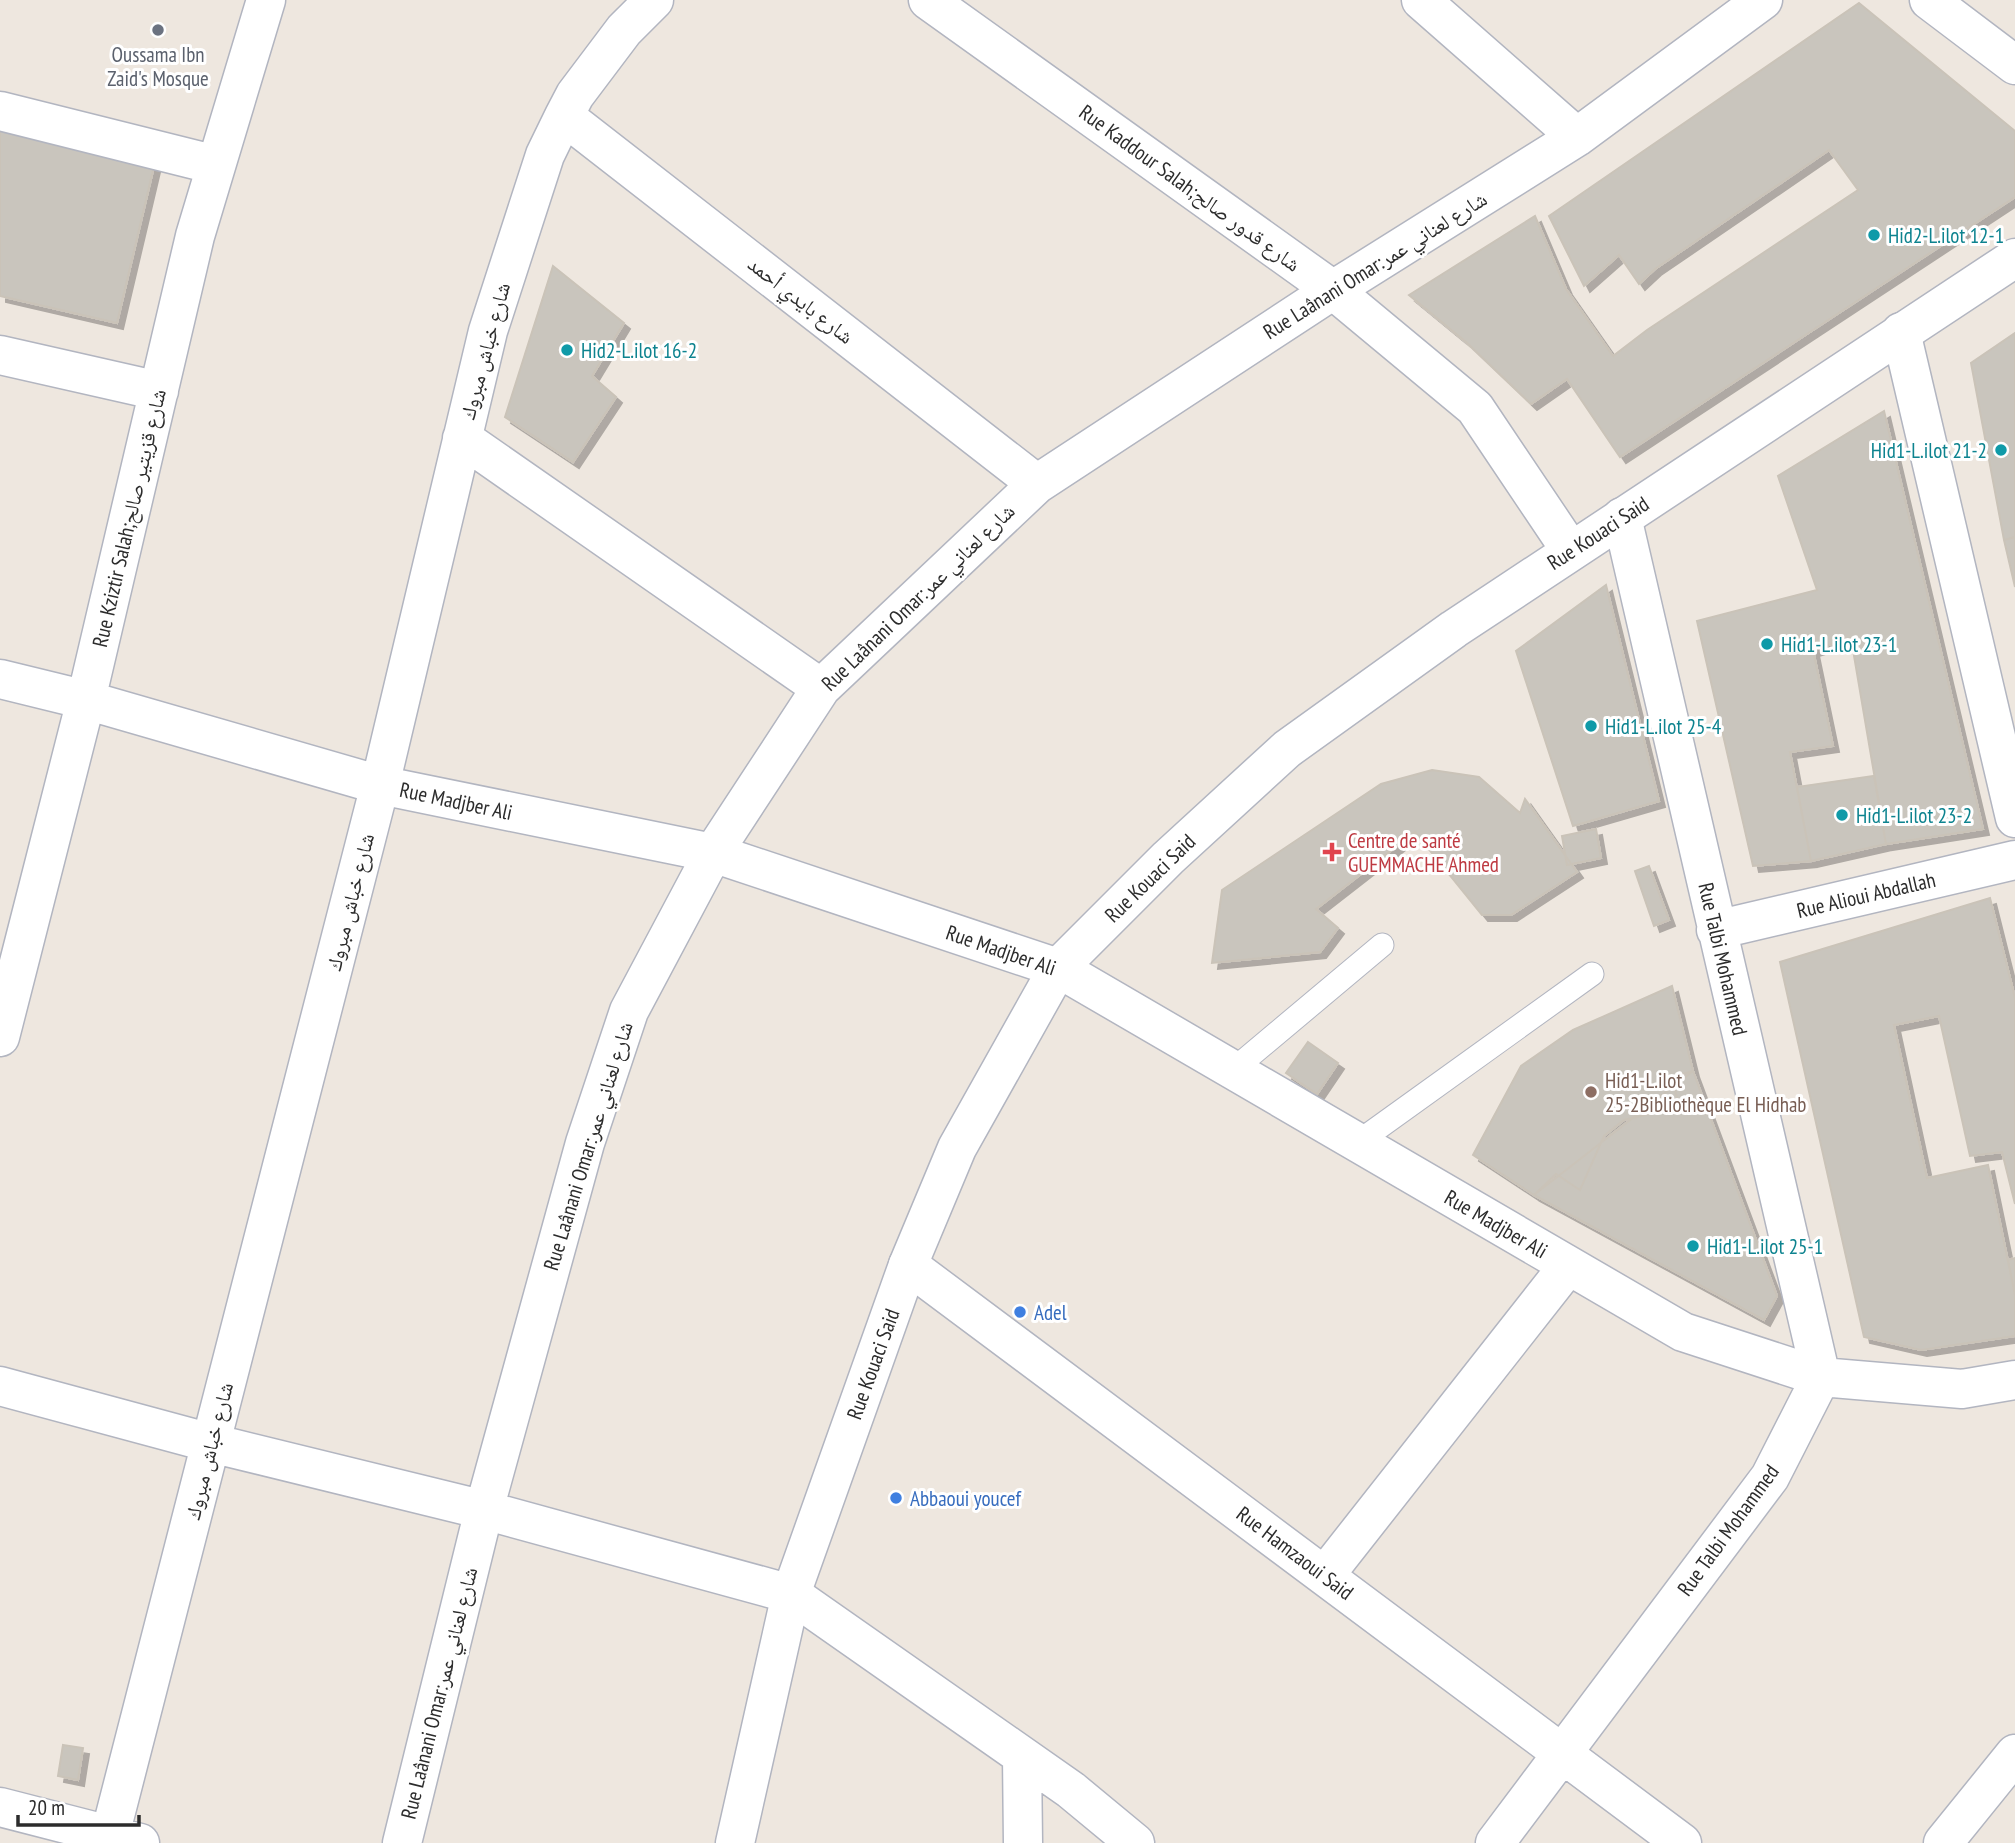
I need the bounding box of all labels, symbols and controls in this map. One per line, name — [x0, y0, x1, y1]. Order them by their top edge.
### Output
marker: Oussama Ibn Zaid's Mosque — [150, 22, 166, 38]
place label: Oussama Ibn Zaid's Mosque — [107, 41, 209, 92]
street label: Rue Kaddour Salah;شارع قدور صالح — [1074, 98, 1306, 278]
street label: Rue Laânani Omar;شارع لعناني عمر — [1258, 185, 1494, 348]
place label: Hid2-L.ilot 12-1 — [1888, 222, 2004, 249]
marker: Hid2-L.ilot 12-1 — [1866, 227, 1882, 243]
street label: شارع بايدي أحمد — [741, 250, 859, 352]
street label: شارع خباش مبروك — [454, 280, 516, 422]
place label: Hid2-L.ilot 16-2 — [581, 337, 697, 364]
marker: Hid2-L.ilot 16-2 — [559, 342, 575, 358]
street label: Rue Kziztir Salah;شارع قزيتير صالح — [86, 386, 172, 650]
place label: Hid1-L.ilot 21-2 — [1871, 437, 1987, 464]
marker: Hid1-L.ilot 21-2 — [1993, 442, 2009, 458]
street label: Rue Kouaci Said — [1542, 490, 1654, 576]
street label: Rue Laânani Omar;شارع لعناني عمر — [816, 497, 1023, 699]
place label: Hid1-L.ilot 23-1 — [1781, 631, 1897, 658]
marker: Hid1-L.ilot 23-1 — [1759, 636, 1775, 652]
place label: Hid1-L.ilot 25-4 — [1605, 713, 1722, 740]
marker: Hid1-L.ilot 25-4 — [1583, 718, 1599, 734]
street label: Rue Madjber Ali — [397, 776, 515, 826]
place label: Hid1-L.ilot 23-2 — [1856, 802, 1972, 829]
marker: Hid1-L.ilot 23-2 — [1834, 807, 1850, 823]
place label: Centre de santé GUEMMACHE Ahmed — [1348, 827, 1499, 878]
street label: Rue Kouaci Said — [1099, 828, 1201, 928]
street label: شارع خباش مبروك — [320, 831, 380, 973]
marker: Centre de santé GUEMMACHE Ahmed — [1322, 842, 1342, 862]
street label: Rue Alioui Abdallah — [1794, 866, 1938, 924]
street label: Rue Talbi Mohammed — [1692, 880, 1754, 1038]
street label: Rue Madjber Ali — [942, 919, 1060, 981]
street label: Rue Laânani Omar;شارع لعناني عمر — [537, 1018, 642, 1275]
place label: Hid1-L.ilot 25-2Bibliothèque El Hidhab — [1605, 1067, 1806, 1118]
marker: Hid1-L.ilot 25-2Bibliothèque El Hidhab — [1583, 1084, 1599, 1100]
street label: Rue Madjber Ali — [1440, 1184, 1552, 1264]
place label: Hid1-L.ilot 25-1 — [1707, 1233, 1823, 1260]
marker: Hid1-L.ilot 25-1 — [1685, 1238, 1701, 1254]
place label: Adel — [1034, 1299, 1067, 1326]
marker: Adel — [1012, 1304, 1028, 1320]
street label: Rue Kouaci Said — [840, 1305, 906, 1423]
street label: شارع خباش مبروك — [179, 1380, 239, 1522]
street label: Rue Talbi Mohammed — [1671, 1459, 1785, 1601]
place label: Abbaoui youcef — [910, 1485, 1022, 1512]
marker: Abbaoui youcef — [888, 1490, 904, 1506]
street label: Rue Hamzaoui Said — [1231, 1500, 1359, 1606]
street label: Rue Laânani Omar;شارع لعناني عمر — [395, 1564, 487, 1823]
scale bar — [18, 1784, 138, 1828]
text: 20 m — [28, 1794, 65, 1821]

